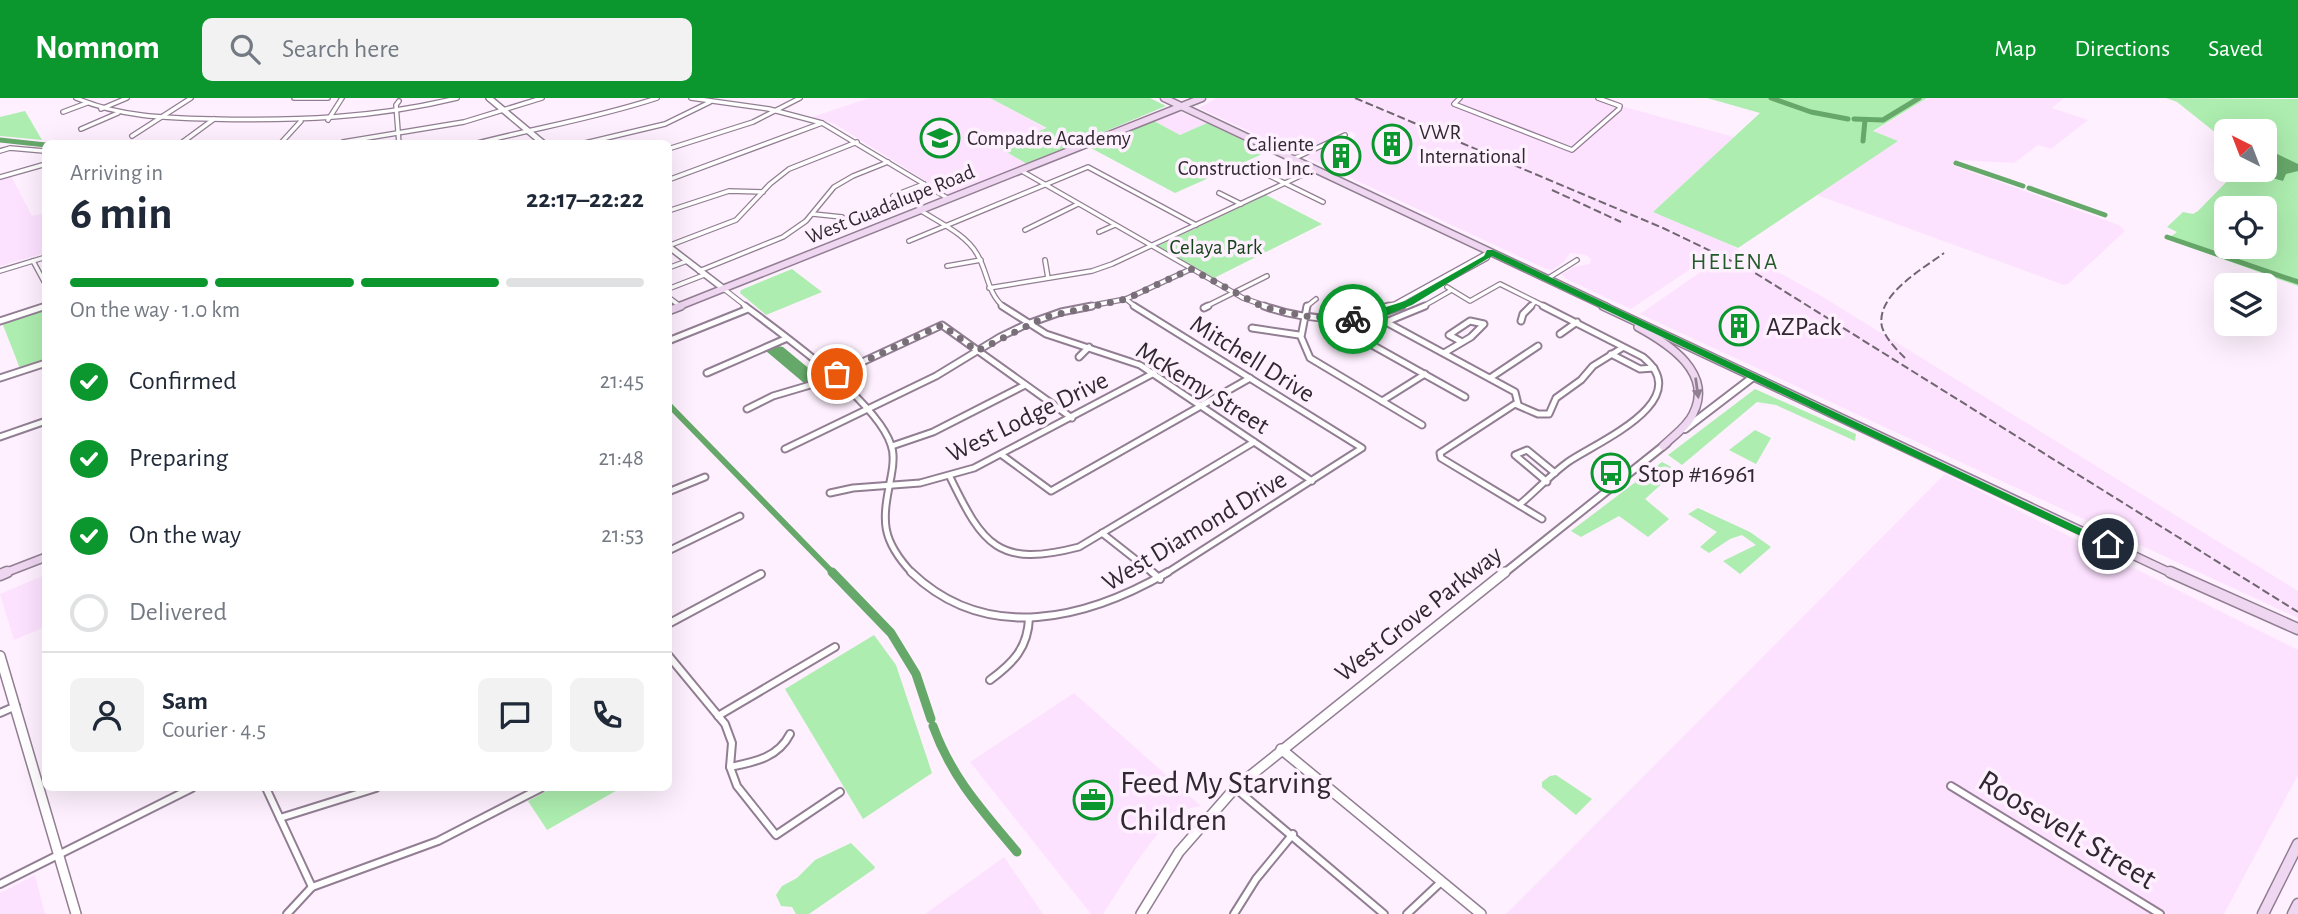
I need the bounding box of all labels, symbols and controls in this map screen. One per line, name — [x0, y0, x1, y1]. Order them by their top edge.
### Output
search box — [202, 18, 692, 81]
icon: search — [226, 30, 264, 68]
text: Nomnom — [35, 32, 160, 65]
text: Search here — [282, 36, 400, 62]
text: Map — [1994, 37, 2036, 61]
text: Directions — [2074, 37, 2170, 61]
text: Saved — [2208, 37, 2263, 61]
school or university icon: Compadre Academy — [919, 117, 961, 159]
north arrow — [2214, 119, 2277, 182]
map controls — [2214, 119, 2277, 336]
place label: VWR International — [1419, 122, 1526, 167]
building icon: VWR International — [1371, 123, 1413, 165]
place label: Compadre Academy — [967, 128, 1131, 149]
place label: Caliente Construction Inc. — [1178, 134, 1314, 179]
building icon: Caliente Construction Inc. — [1320, 135, 1362, 177]
street label: West Guadalupe Road — [803, 161, 978, 248]
text: Arriving in — [70, 162, 163, 185]
text: 22:17–22:22 — [526, 186, 644, 212]
text: 6 min — [70, 191, 173, 237]
button: locate — [2214, 196, 2277, 259]
park label: Celaya Park — [1170, 237, 1263, 258]
district label: HELENA — [1691, 251, 1779, 274]
button: layers — [2214, 273, 2277, 336]
courier — [1318, 284, 1388, 354]
text: On the way · 1.0 km — [70, 299, 240, 322]
icon: bike — [1334, 300, 1372, 338]
building icon: AZPack — [1718, 305, 1760, 347]
street label: Mitchell Drive — [1186, 310, 1319, 407]
place label: AZPack — [1766, 314, 1842, 340]
street label: McKemy Street — [1131, 337, 1274, 439]
pin — [807, 344, 867, 404]
icon: bag — [818, 355, 856, 393]
icon: check — [70, 363, 108, 401]
street label: West Lodge Drive — [943, 367, 1112, 467]
text: Confirmed — [129, 368, 237, 394]
text: 21:45 — [600, 370, 644, 393]
one-way arrow — [1692, 377, 1703, 399]
icon: check — [70, 440, 108, 478]
text: Preparing — [129, 445, 228, 471]
text: 21:48 — [598, 447, 644, 470]
bus stop icon: Stop #16961 — [1590, 452, 1632, 494]
place label: Stop #16961 — [1638, 461, 1756, 487]
street label: West Diamond Drive — [1098, 466, 1291, 596]
pin — [2078, 514, 2138, 574]
icon: check — [70, 517, 108, 555]
text: On the way — [129, 522, 241, 548]
text: 21:53 — [601, 524, 644, 547]
icon: home — [2089, 525, 2127, 563]
street label: West Grove Parkway — [1330, 541, 1507, 687]
text: Delivered — [129, 599, 227, 625]
button: person — [70, 678, 144, 752]
button: chat — [478, 678, 552, 752]
button: phone — [570, 678, 644, 752]
text: Sam — [162, 688, 208, 714]
text: Courier · 4.5 — [162, 719, 266, 742]
street label: Roosevelt Street — [1973, 764, 2162, 895]
place label: Feed My Starving Children — [1120, 767, 1332, 836]
office icon: Feed My Starving Children — [1072, 779, 1114, 821]

